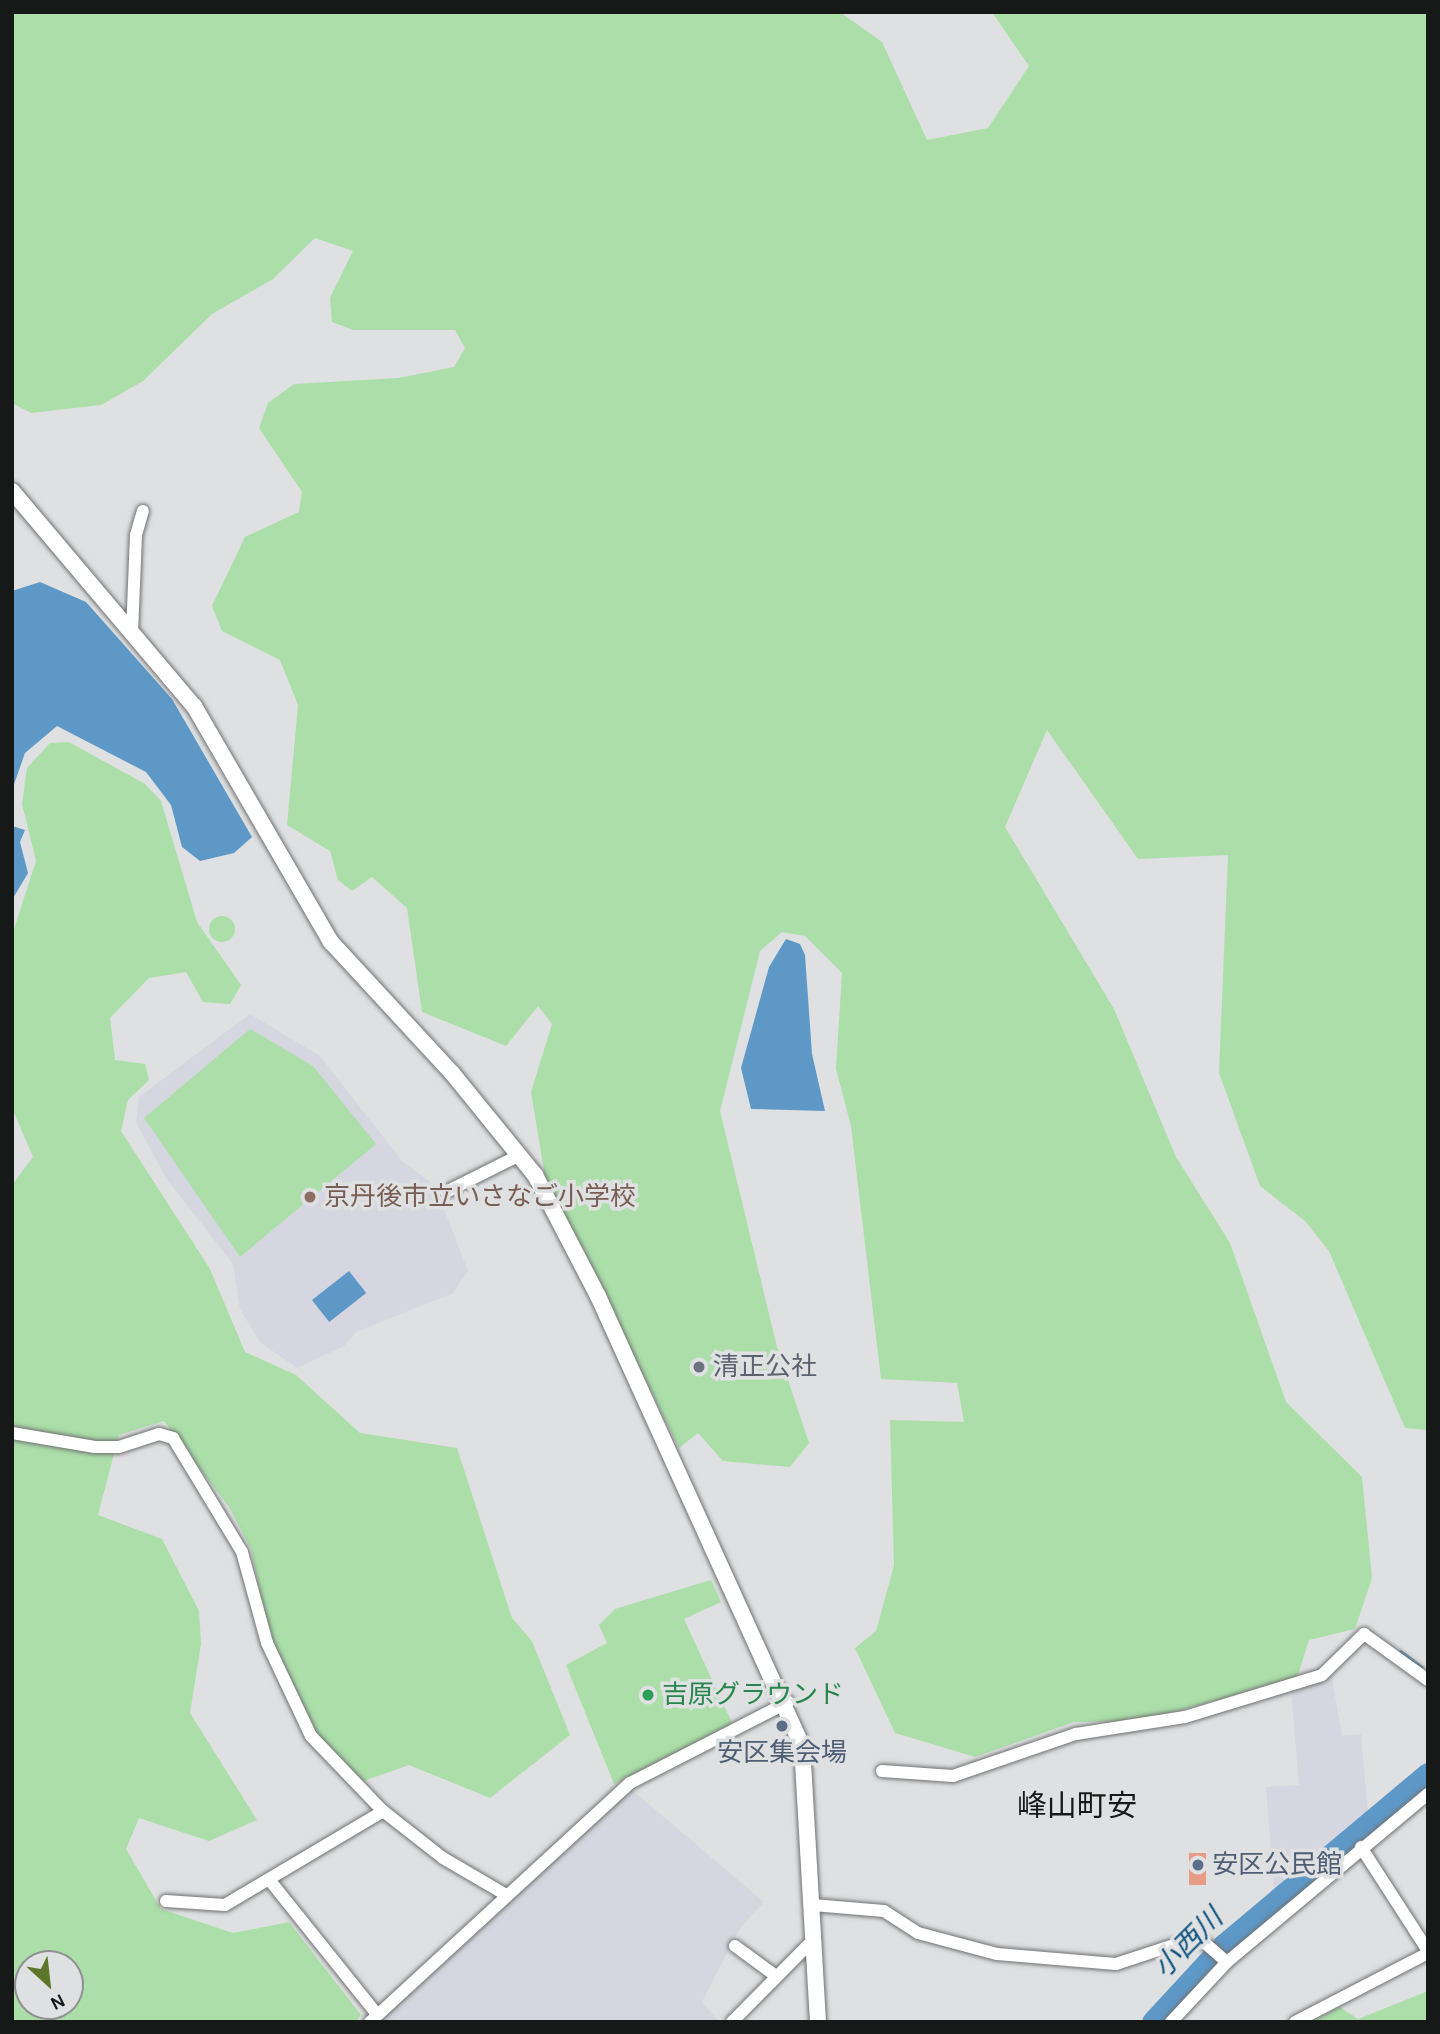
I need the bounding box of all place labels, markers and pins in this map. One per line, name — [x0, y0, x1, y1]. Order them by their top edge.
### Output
place label: 京丹後市立いさなご小学校 — [324, 1181, 636, 1213]
marker: 京丹後市立いさなご小学校 — [302, 1189, 318, 1205]
place label: 清正公社 — [713, 1351, 817, 1383]
marker: 清正公社 — [691, 1359, 707, 1375]
place label: 吉原グラウンド — [662, 1679, 844, 1711]
marker: 吉原グラウンド — [640, 1687, 656, 1703]
marker: 安区集会場 — [774, 1718, 790, 1734]
place label: 安区集会場 — [717, 1737, 847, 1769]
place label: 安区公民館 — [1212, 1849, 1342, 1881]
marker: 安区公民館 — [1190, 1857, 1206, 1873]

